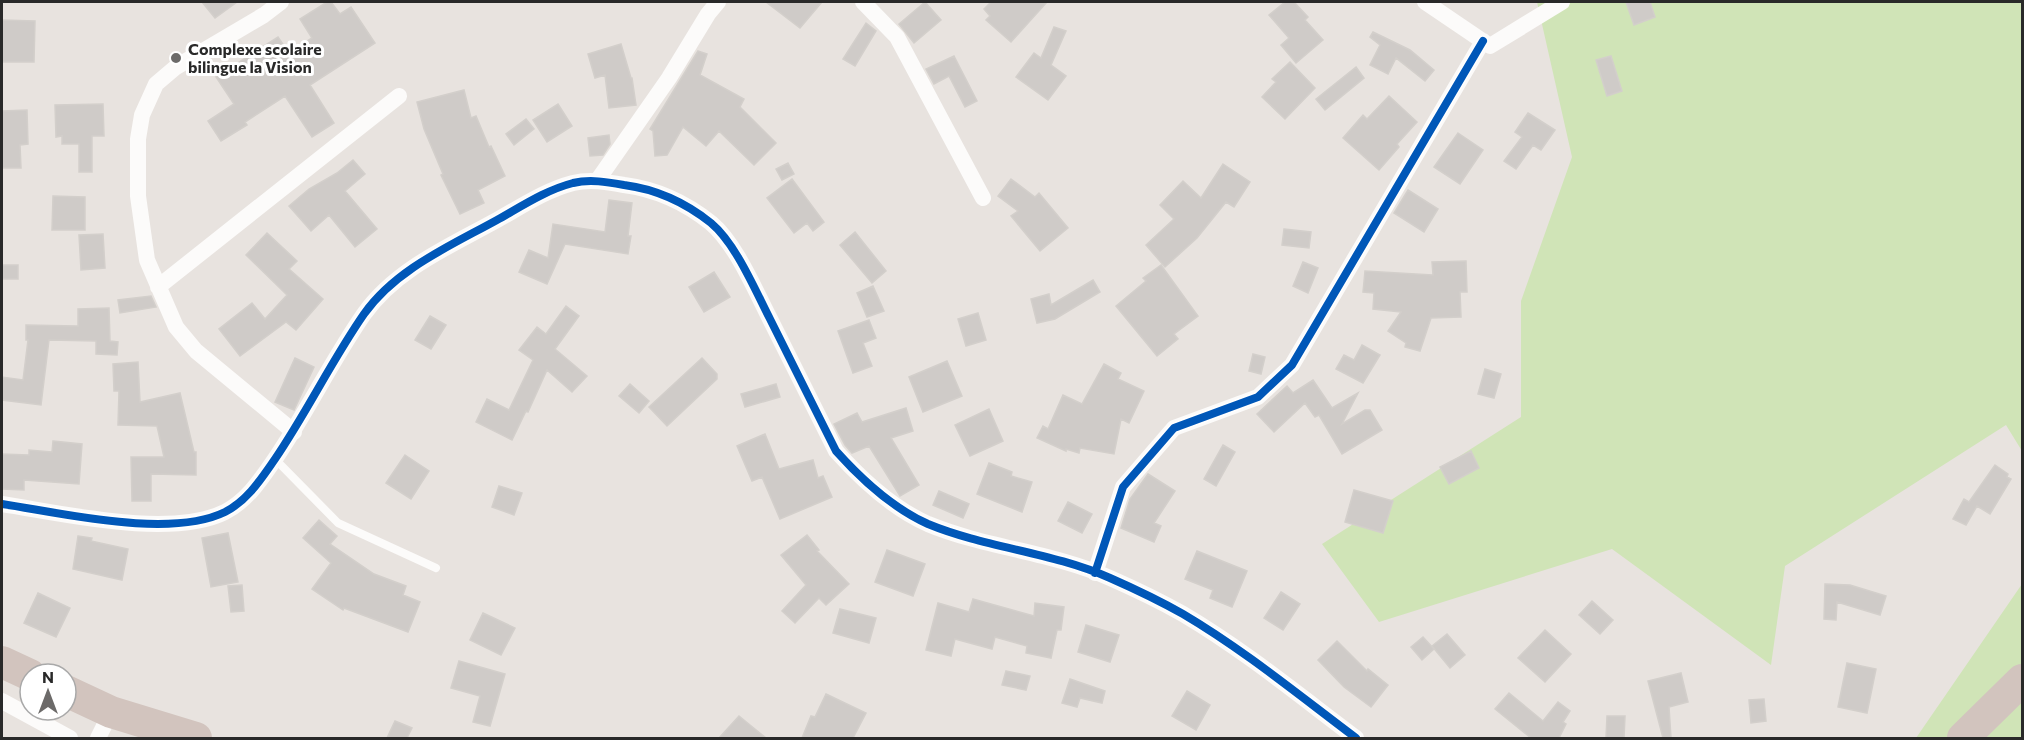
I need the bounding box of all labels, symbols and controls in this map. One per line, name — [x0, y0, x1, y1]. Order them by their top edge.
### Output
place label: Complexe scolaire bilingue la Vision — [188, 39, 322, 76]
marker: Complexe scolaire bilingue la Vision — [169, 51, 183, 65]
north arrow — [18, 662, 78, 722]
text: N — [42, 667, 54, 686]

